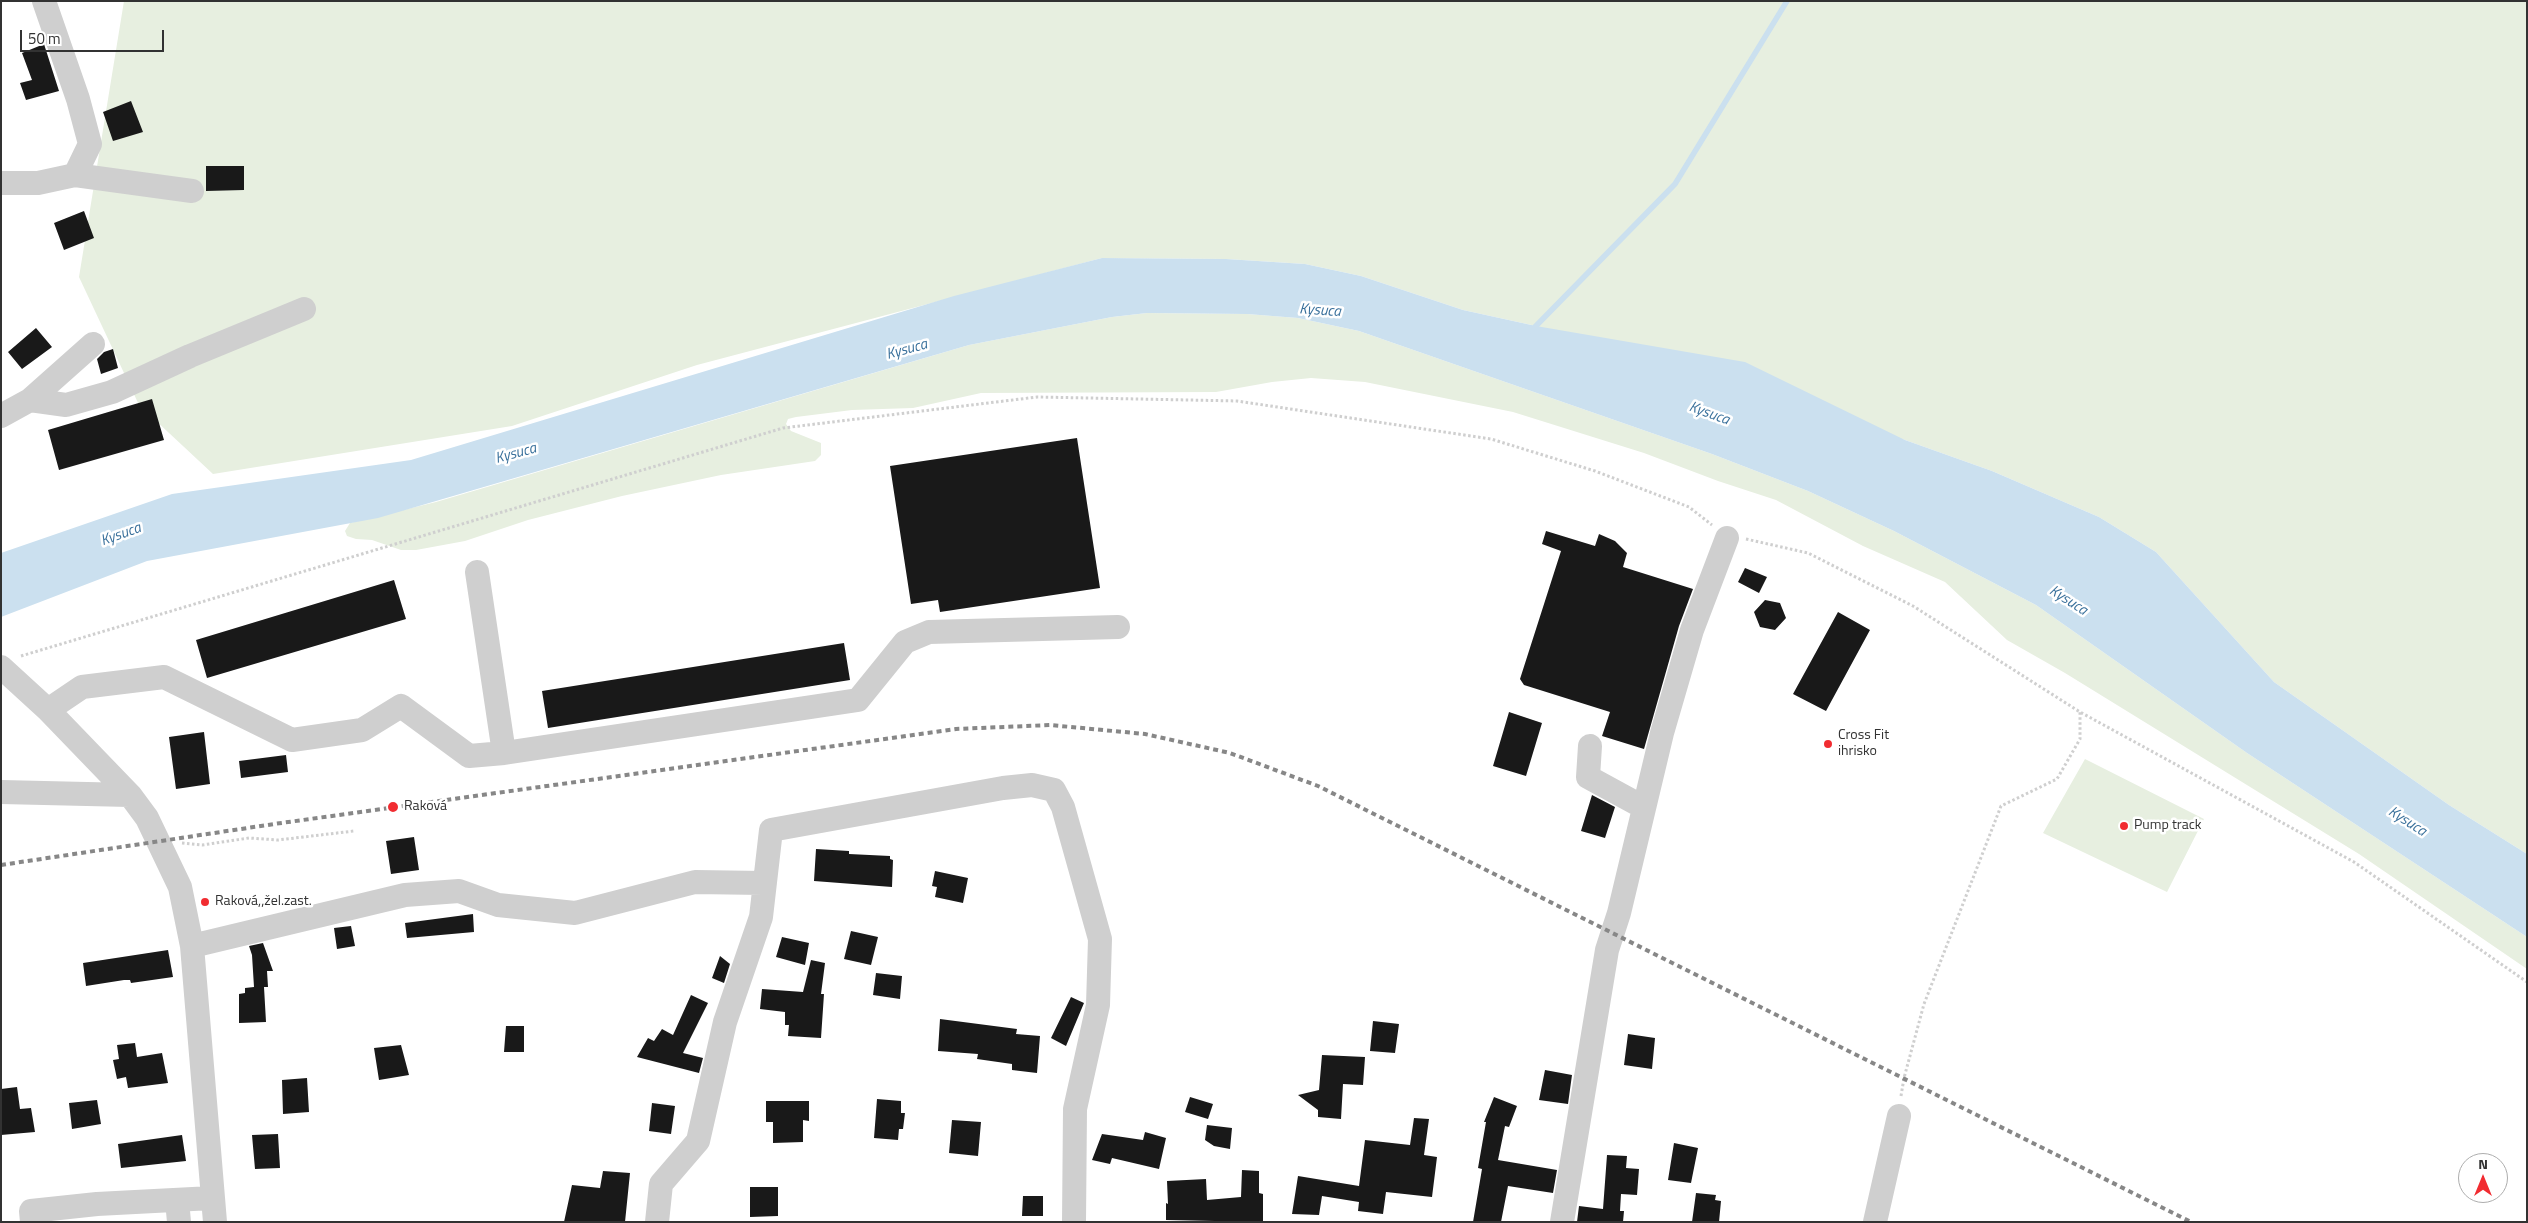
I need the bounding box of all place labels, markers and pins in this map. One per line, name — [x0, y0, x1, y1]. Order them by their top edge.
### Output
place label: Cross Fit ihrisko — [1838, 728, 1889, 760]
marker: Cross Fit ihrisko — [1822, 738, 1834, 750]
place label: Raková — [404, 799, 447, 815]
marker: Raková — [386, 800, 400, 814]
place label: Pump track — [2134, 818, 2201, 834]
marker: Pump track — [2118, 820, 2130, 832]
place label: Raková,,žel.zast. — [215, 894, 312, 910]
marker: Raková,,žel.zast. — [199, 896, 211, 908]

